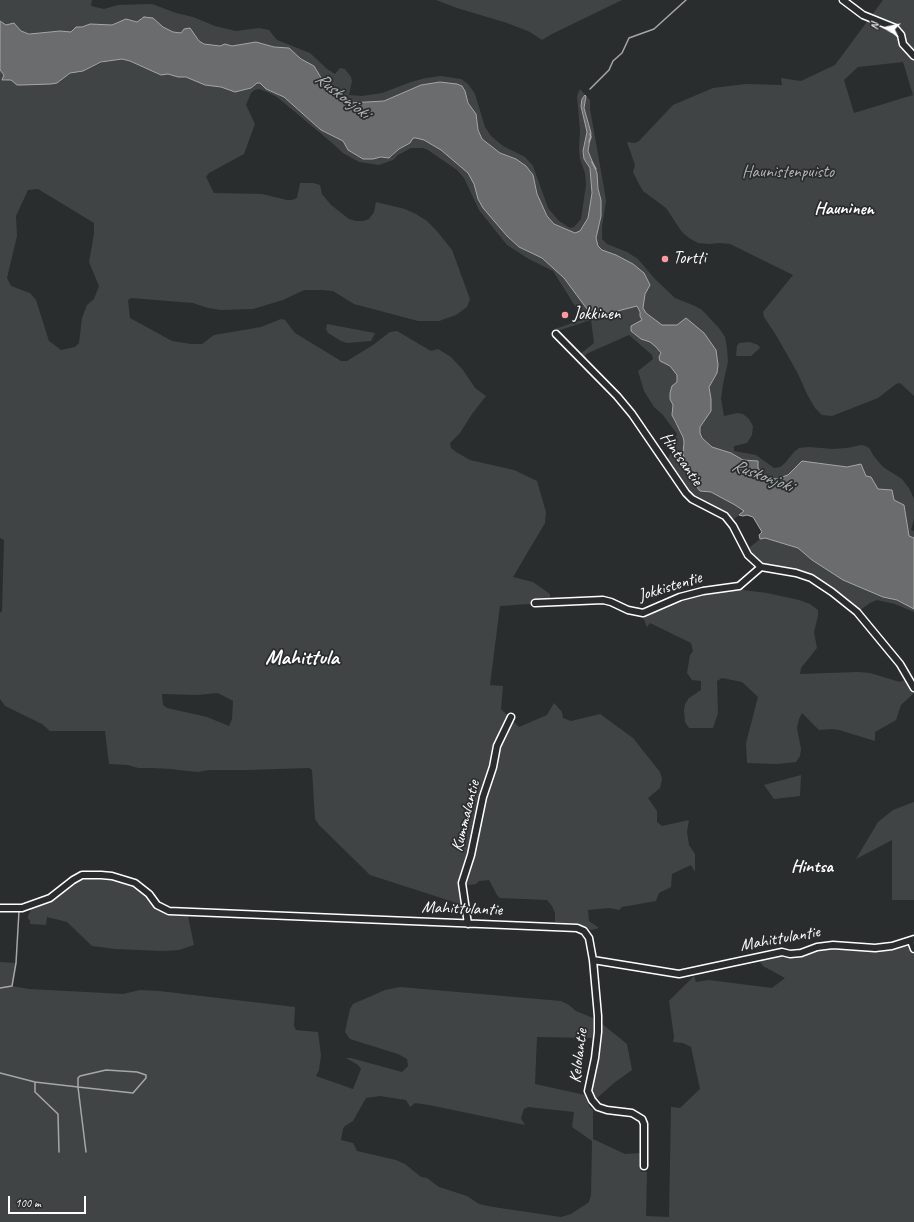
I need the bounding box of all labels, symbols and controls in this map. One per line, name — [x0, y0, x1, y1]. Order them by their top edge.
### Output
north arrow — [866, 8, 906, 48]
text: N — [867, 22, 882, 31]
water label: Ruskonjoki — [311, 68, 373, 124]
park label: Haunistenpuisto — [742, 163, 834, 183]
district label: Hauninen — [814, 198, 874, 220]
place label: Tortti — [673, 249, 706, 269]
marker: Tortti — [660, 254, 670, 264]
place label: Jokkinen — [573, 305, 620, 325]
marker: Jokkinen — [560, 310, 570, 320]
street label: Hintsantie — [655, 428, 707, 490]
water label: Ruskonjoki — [729, 455, 795, 497]
street label: Jokkistentie — [636, 568, 704, 606]
district label: Mahittula — [265, 645, 339, 671]
street label: Kummalantie — [447, 778, 485, 854]
district label: Hintsa — [791, 856, 833, 878]
street label: Mahittulantie — [421, 897, 503, 921]
street label: Mahittulantie — [739, 922, 821, 956]
street label: Kelolantie — [566, 1028, 592, 1084]
scale bar — [10, 1188, 88, 1214]
text: 100 m — [15, 1195, 41, 1211]

